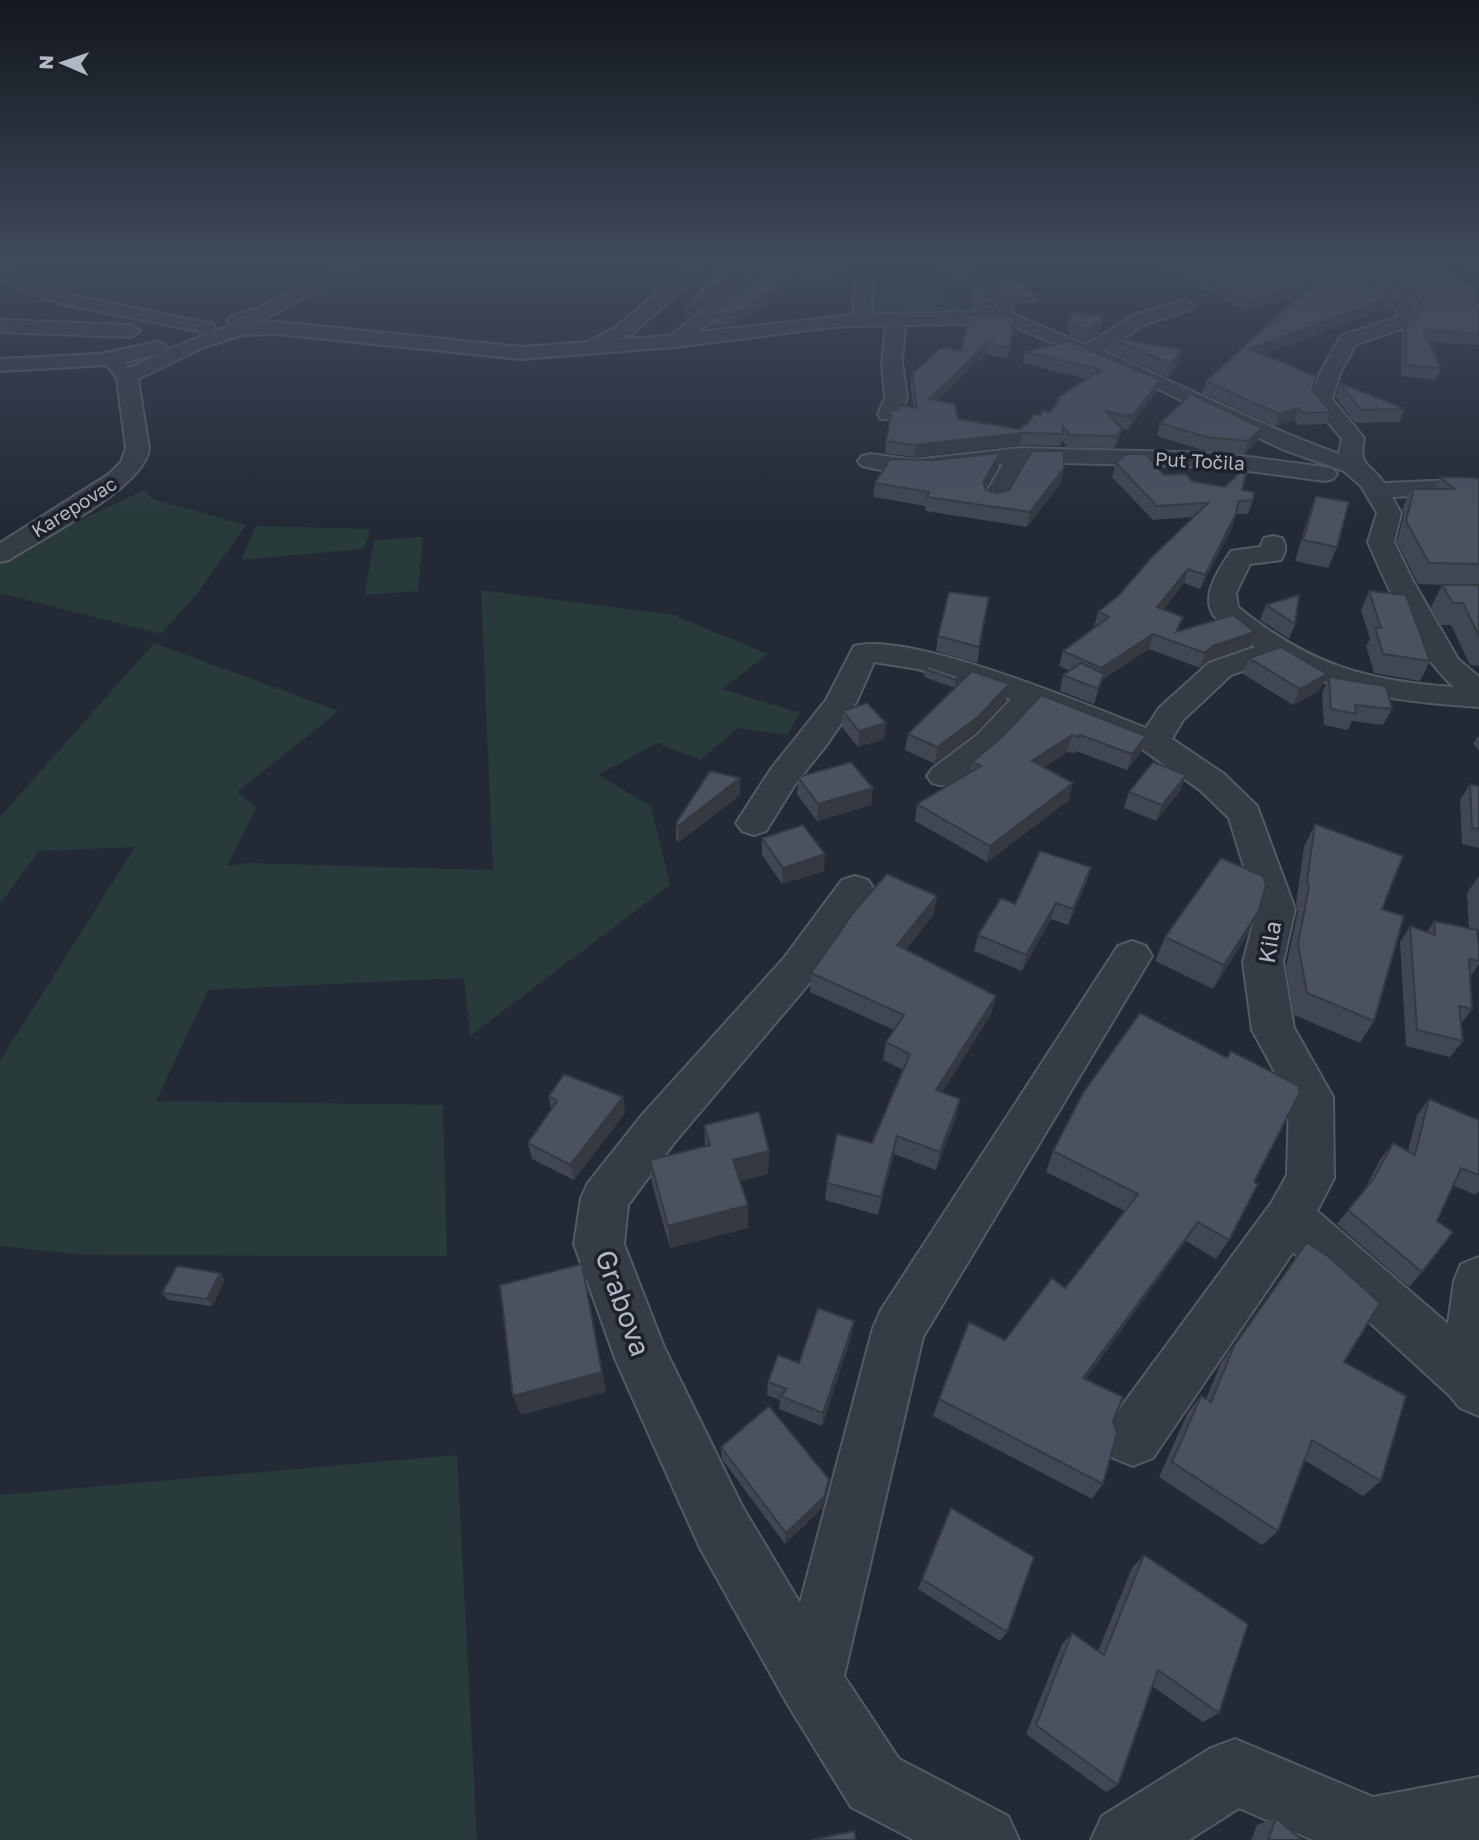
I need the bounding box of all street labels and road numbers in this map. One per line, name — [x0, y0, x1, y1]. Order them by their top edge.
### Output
street label: Put Točila — [1154, 447, 1246, 474]
street label: Karepovac — [27, 471, 120, 542]
street label: Kila — [1252, 919, 1286, 965]
street label: Grabova — [589, 1245, 658, 1360]

